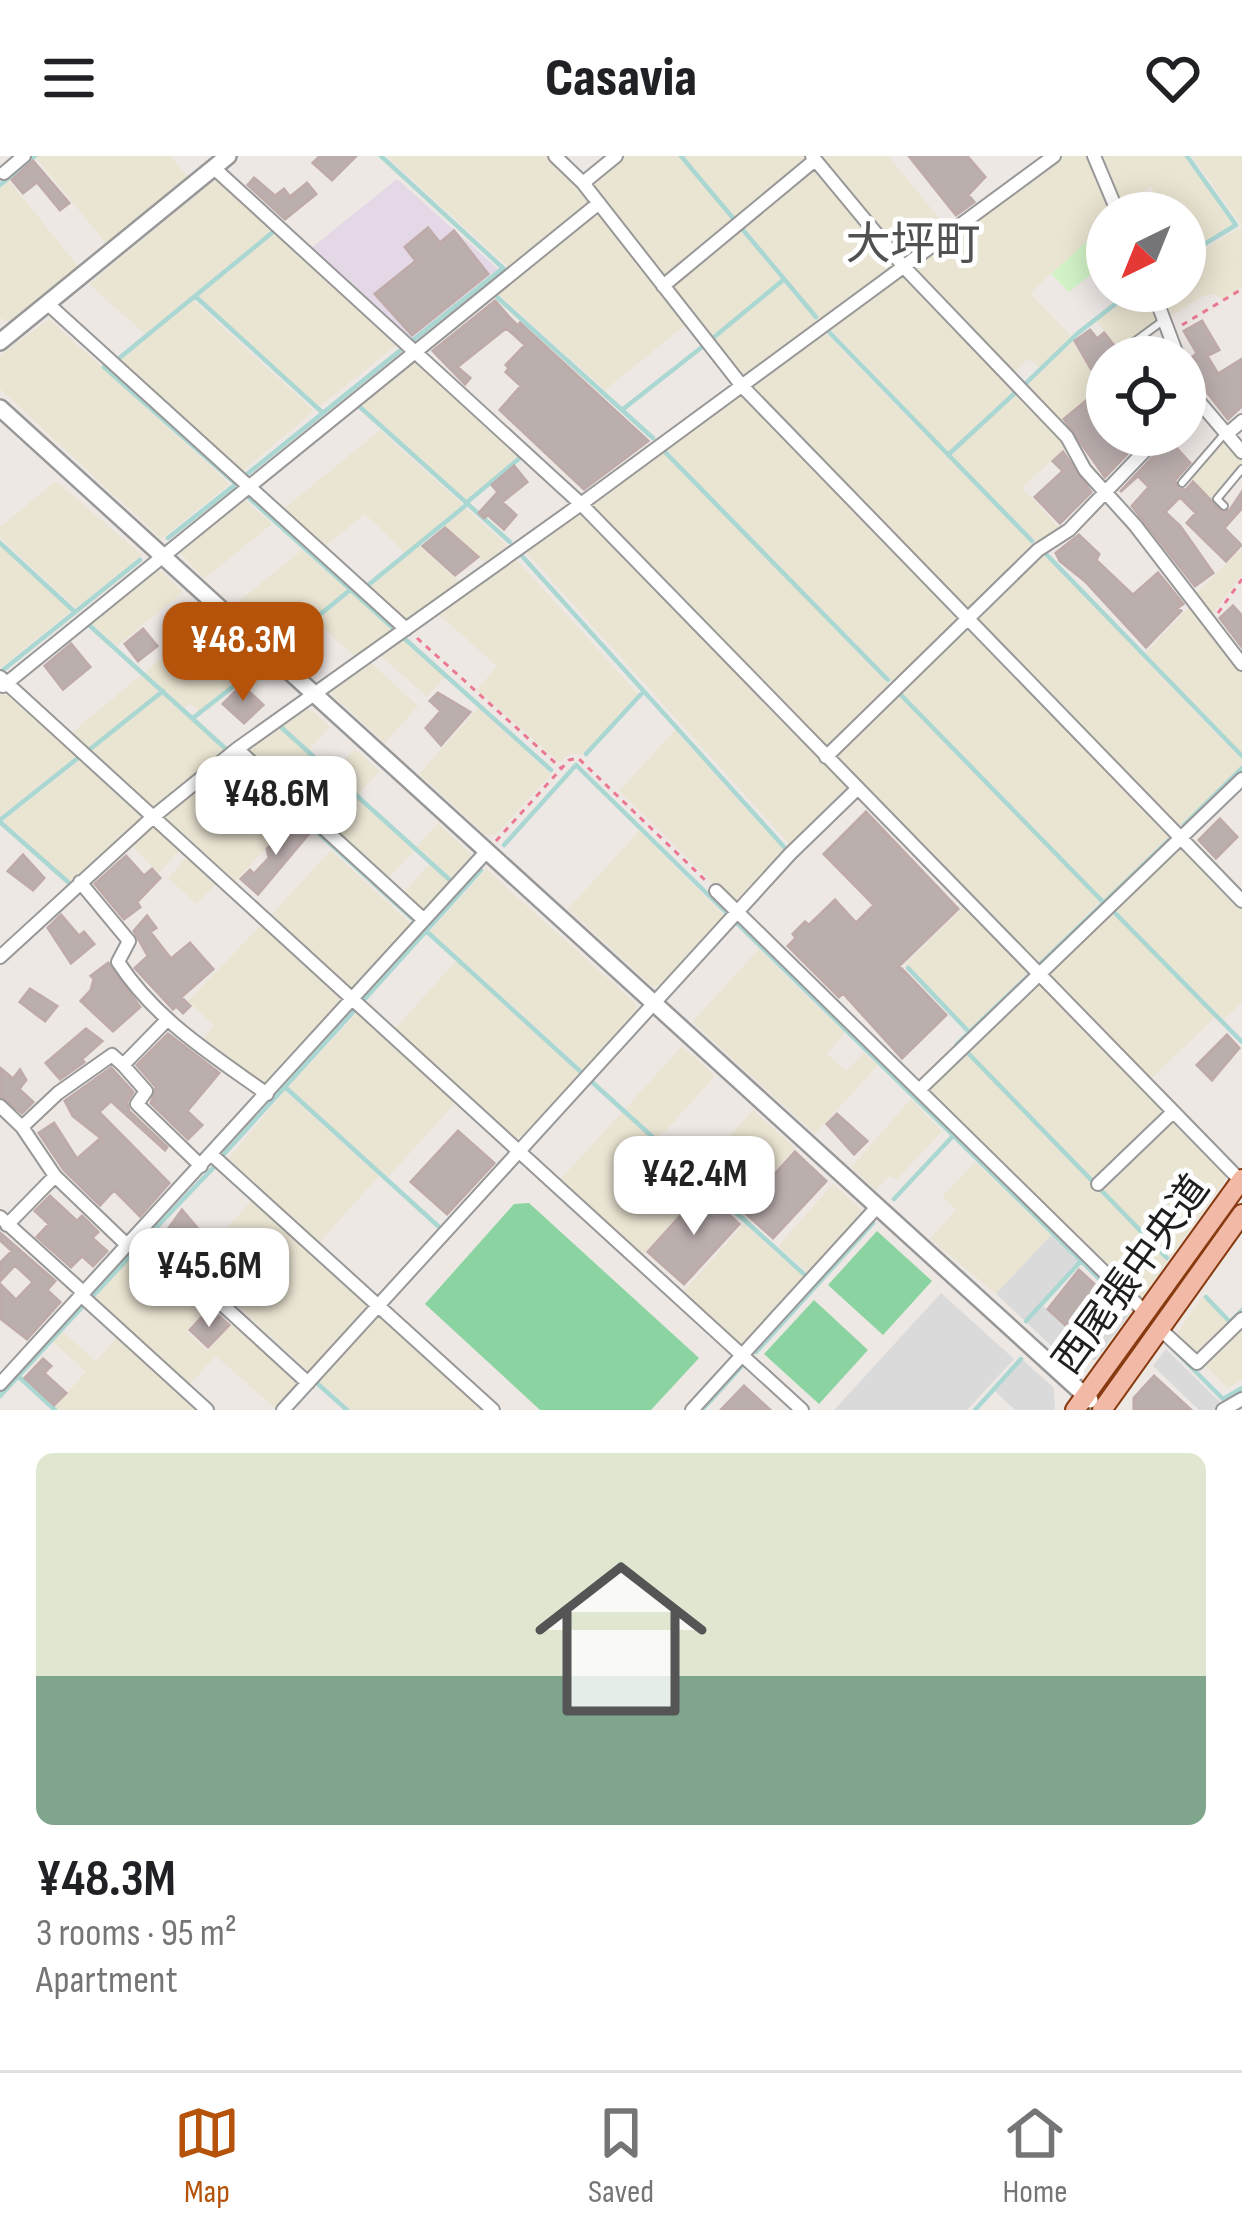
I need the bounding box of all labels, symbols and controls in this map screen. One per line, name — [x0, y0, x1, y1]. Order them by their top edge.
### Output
icon: menu — [36, 45, 102, 111]
icon: heart — [1140, 45, 1206, 111]
text: Casavia — [545, 46, 697, 111]
north arrow — [1086, 192, 1206, 312]
map controls — [1086, 192, 1206, 456]
district label: 大坪町 — [845, 218, 981, 273]
button: locate — [1086, 336, 1206, 456]
pin: ¥48.3M — [145, 602, 341, 704]
text: ¥48.3M — [190, 617, 296, 664]
pin: ¥48.6M — [178, 756, 374, 858]
text: ¥48.6M — [222, 771, 330, 818]
pin: ¥42.4M — [596, 1136, 792, 1238]
text: ¥42.4M — [641, 1151, 747, 1198]
street label: 西尾張中央道 — [1044, 1167, 1220, 1383]
pin: ¥45.6M — [111, 1228, 307, 1330]
text: ¥45.6M — [156, 1243, 262, 1290]
icon: home — [513, 1531, 729, 1747]
text: ¥48.3M — [36, 1849, 176, 1910]
text: 3 rooms · 95 m² — [36, 1910, 237, 1957]
text: Apartment — [36, 1957, 178, 2004]
tab: Map — [174, 2100, 240, 2212]
tab: Saved — [588, 2100, 654, 2212]
tab: Home — [1002, 2100, 1068, 2212]

